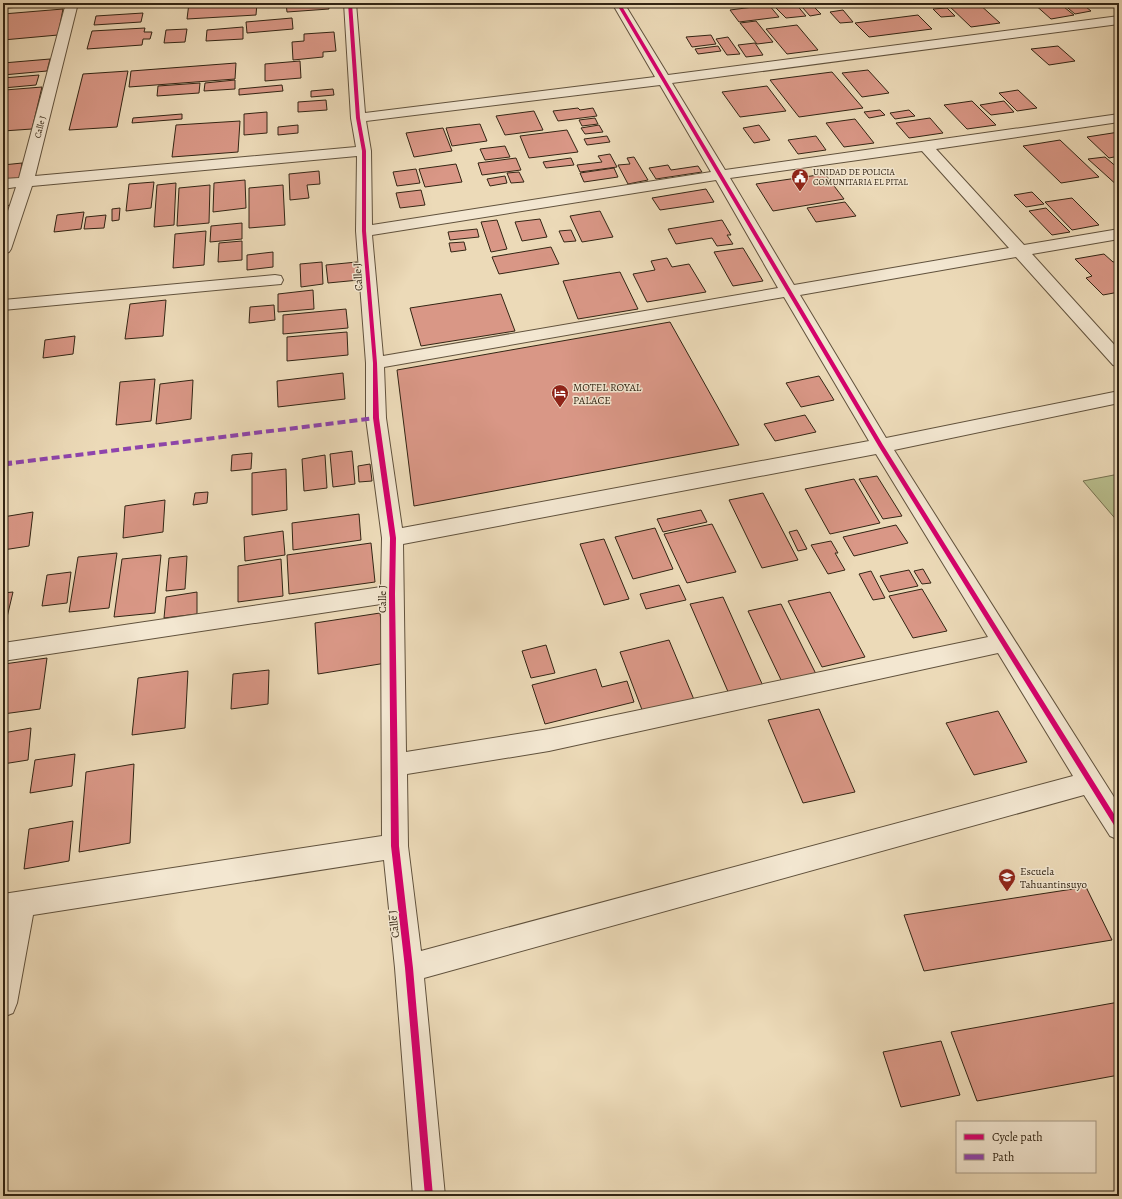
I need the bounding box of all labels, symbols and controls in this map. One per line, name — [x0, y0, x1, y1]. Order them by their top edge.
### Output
street label: Calle J — [31, 114, 49, 140]
place label: UNIDAD DE POLICIA COMUNITARIA EL PITAL — [813, 166, 908, 188]
public building icon: UNIDAD DE POLICIA COMUNITARIA EL PITAL — [790, 167, 810, 192]
street label: Calle J — [350, 262, 366, 292]
place label: MOTEL ROYAL PALACE — [573, 380, 642, 408]
hotel icon: MOTEL ROYAL PALACE — [550, 383, 570, 408]
street label: Calle J — [375, 585, 390, 613]
place label: Escuela Tahuantinsuyo — [1020, 864, 1087, 892]
school or university icon: Escuela Tahuantinsuyo — [997, 867, 1017, 892]
street label: Calle J — [385, 909, 403, 939]
legend — [956, 1121, 1096, 1173]
text: Cycle path — [992, 1129, 1043, 1145]
text: Path — [992, 1149, 1015, 1165]

